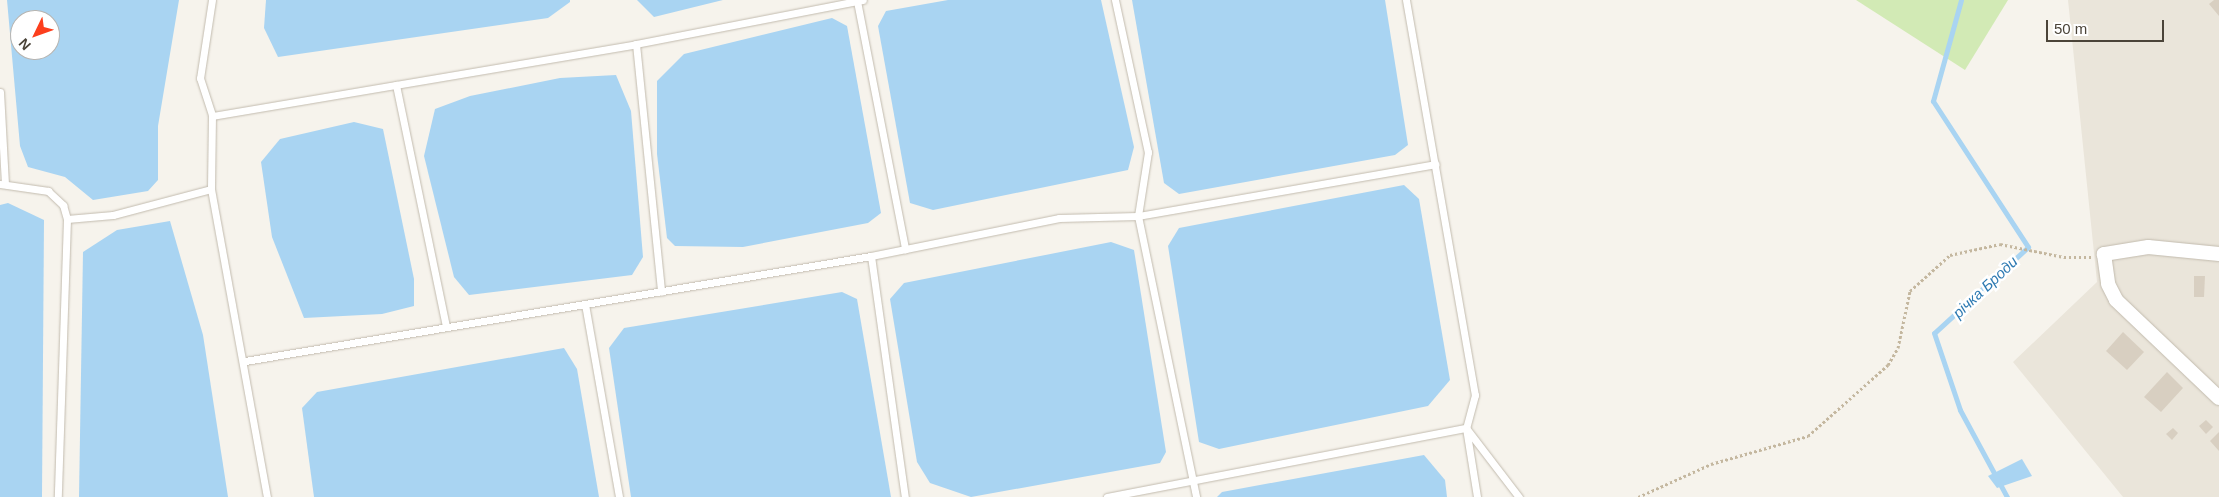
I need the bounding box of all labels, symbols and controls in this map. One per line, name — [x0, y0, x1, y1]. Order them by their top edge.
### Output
north arrow — [10, 10, 60, 60]
scale bar — [2049, 10, 2166, 42]
text: 50 m — [2054, 20, 2087, 37]
text: N — [15, 35, 34, 53]
water label: річка Броди — [1949, 252, 2021, 322]

